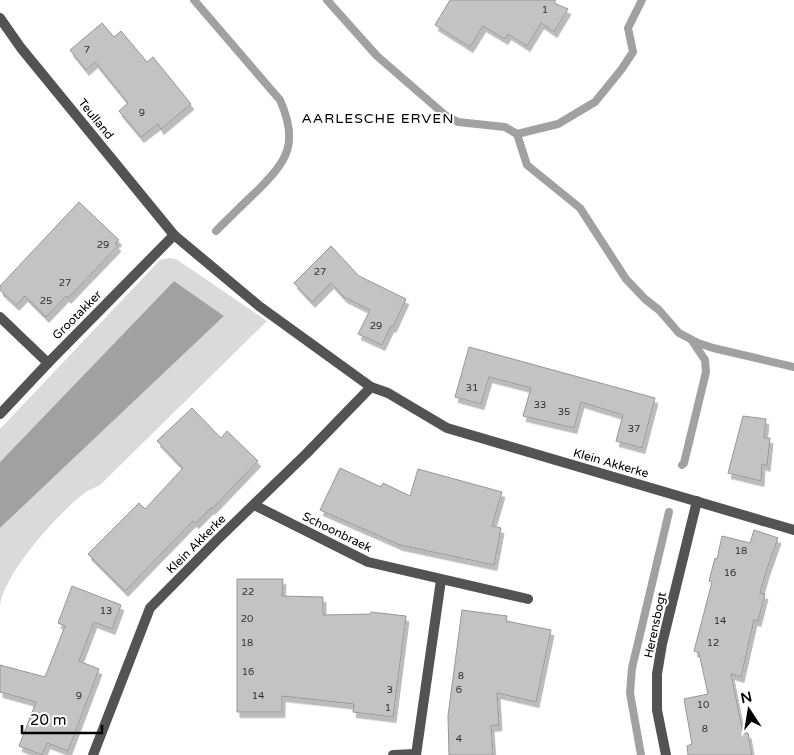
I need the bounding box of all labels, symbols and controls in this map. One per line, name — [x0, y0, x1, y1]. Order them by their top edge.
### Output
house number: 1 — [542, 4, 548, 16]
house number: 7 — [84, 44, 90, 56]
street label: Teulland — [75, 96, 117, 142]
house number: 9 — [139, 107, 145, 119]
district label: AARLESCHE ERVEN — [302, 110, 454, 127]
house number: 29 — [97, 239, 109, 251]
house number: 27 — [314, 266, 326, 278]
house number: 27 — [59, 277, 71, 289]
street label: Grootakker — [50, 287, 105, 342]
house number: 25 — [40, 295, 52, 307]
house number: 29 — [370, 320, 382, 332]
house number: 31 — [466, 382, 478, 394]
house number: 33 — [534, 399, 546, 411]
house number: 35 — [558, 406, 570, 418]
house number: 37 — [628, 423, 640, 435]
street label: Klein Akkerke — [572, 446, 650, 480]
street label: Schoonbraek — [300, 509, 374, 555]
street label: Klein Akkerke — [164, 511, 229, 576]
house number: 18 — [735, 545, 747, 557]
house number: 16 — [724, 567, 736, 579]
house number: 22 — [242, 586, 254, 598]
street label: Herensbogt — [641, 590, 669, 659]
house number: 13 — [100, 605, 112, 617]
house number: 20 — [241, 613, 253, 625]
house number: 14 — [714, 615, 726, 627]
house number: 18 — [241, 637, 253, 649]
house number: 12 — [707, 637, 719, 649]
house number: 16 — [242, 666, 254, 678]
house number: 8 — [458, 670, 464, 682]
house number: 3 — [387, 684, 393, 696]
house number: 6 — [456, 684, 462, 696]
north arrow — [724, 685, 774, 735]
text: N — [739, 688, 754, 707]
house number: 9 — [76, 690, 82, 702]
house number: 14 — [252, 690, 264, 702]
house number: 10 — [697, 699, 709, 711]
scale bar — [22, 702, 102, 734]
house number: 1 — [385, 702, 391, 714]
text: 20 m — [30, 711, 67, 729]
house number: 8 — [702, 723, 708, 735]
house number: 4 — [456, 733, 462, 745]

